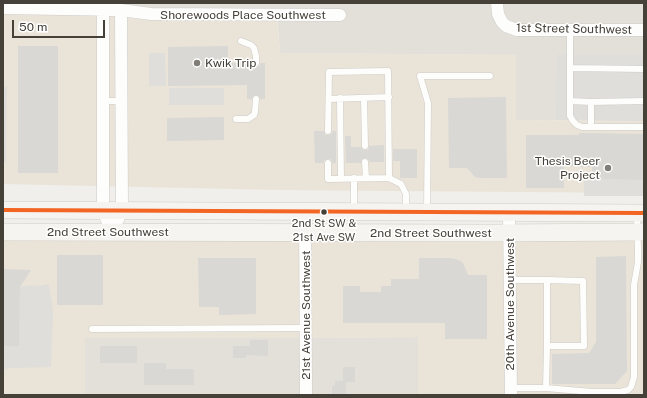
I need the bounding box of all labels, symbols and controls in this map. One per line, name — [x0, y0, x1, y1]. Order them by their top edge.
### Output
street label: Shorewoods Place Southwest — [160, 8, 326, 22]
scale bar — [14, 12, 107, 38]
text: 50 m — [19, 20, 47, 34]
street label: 1st Street Southwest — [516, 21, 632, 37]
place label: Kwik Trip — [205, 56, 256, 70]
marker: Kwik Trip — [192, 58, 202, 68]
place label: Thesis Beer Project — [535, 154, 600, 182]
marker: Thesis Beer Project — [603, 163, 613, 173]
marker: 2nd St SW & 21st Ave SW — [319, 207, 329, 217]
place label: 2nd St SW & 21st Ave SW — [292, 217, 356, 243]
street label: 2nd Street Southwest — [47, 225, 169, 239]
street label: 2nd Street Southwest — [370, 226, 492, 240]
street label: 20th Avenue Southwest — [503, 238, 517, 370]
street label: 21st Avenue Southwest — [299, 250, 313, 380]

